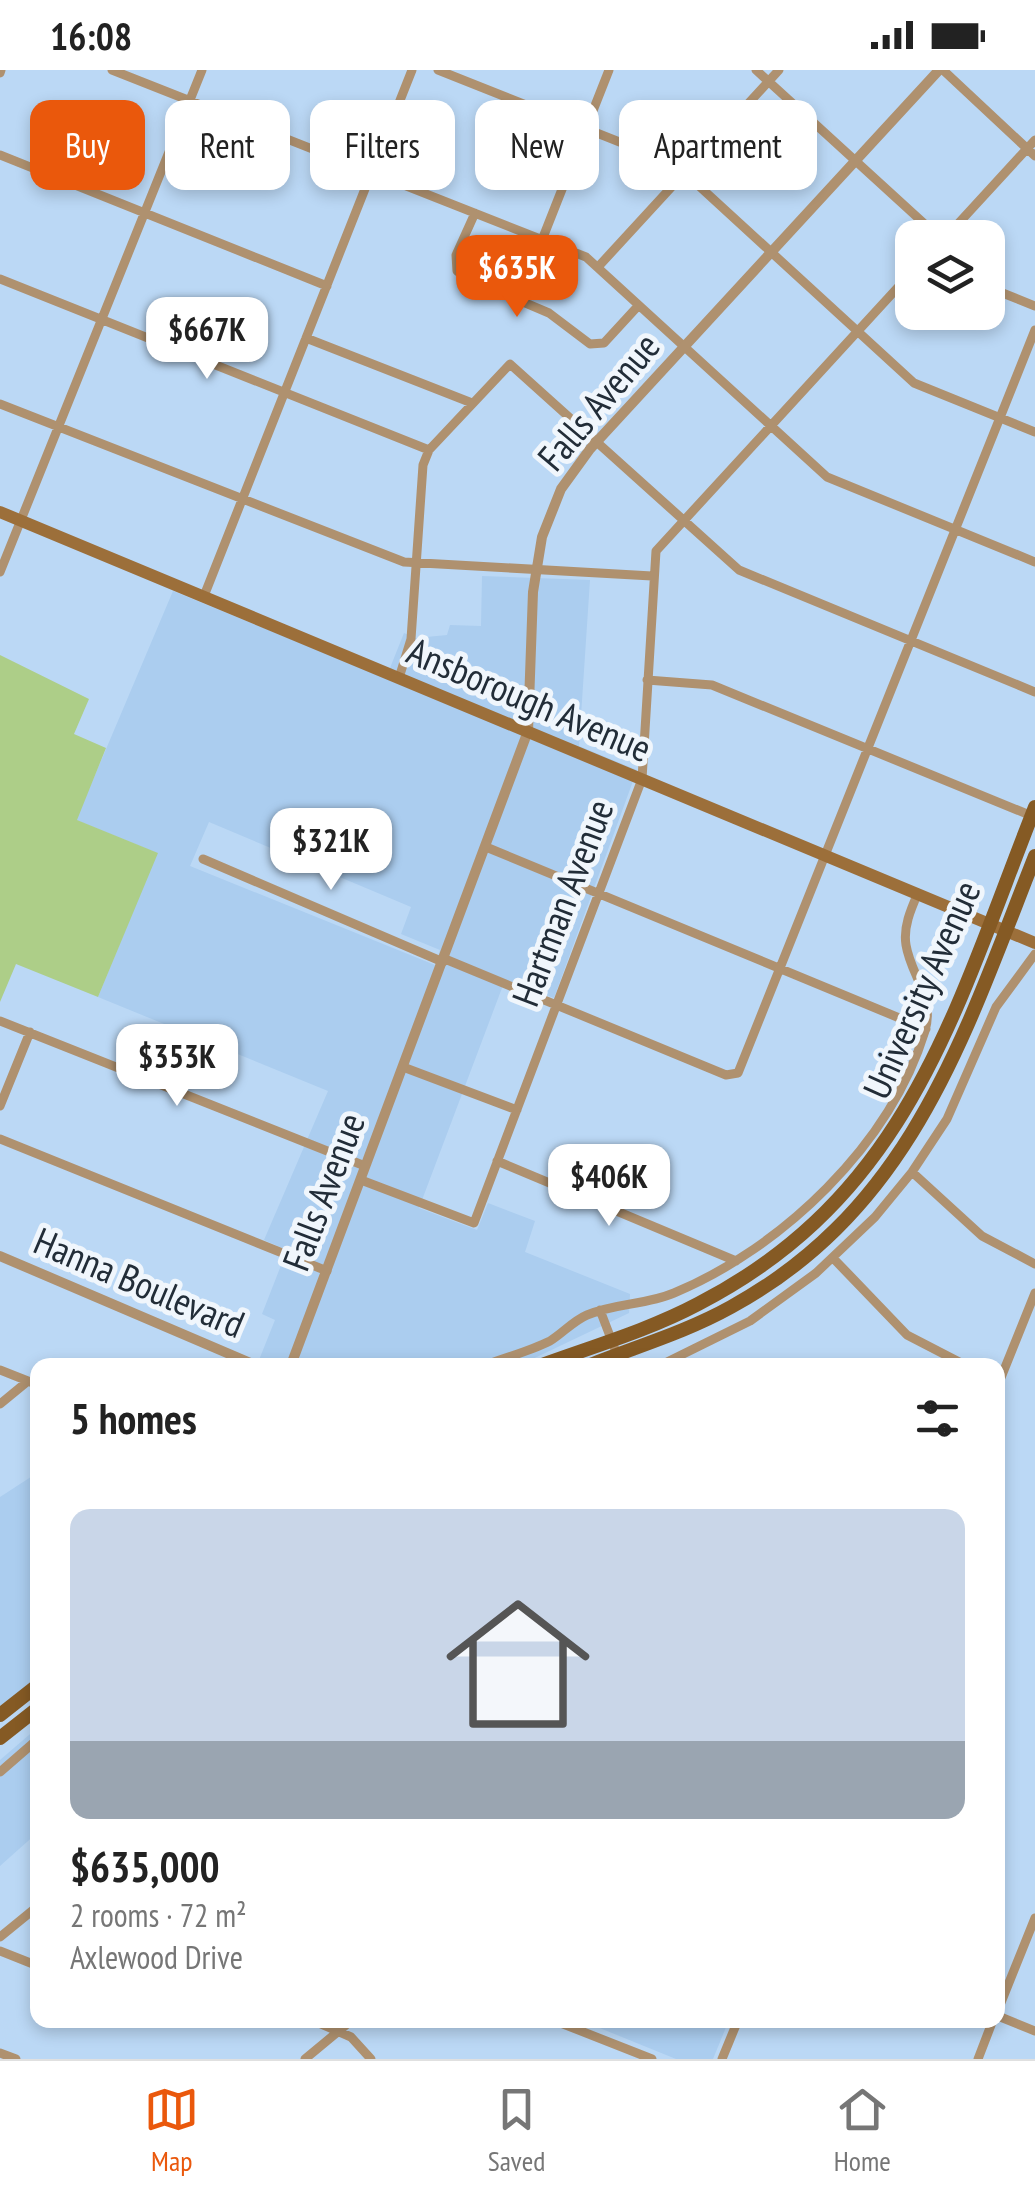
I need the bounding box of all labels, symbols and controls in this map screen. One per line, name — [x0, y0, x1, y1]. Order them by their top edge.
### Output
text: 16:08 — [50, 11, 132, 60]
chip: Buy — [30, 100, 145, 190]
chip: Rent — [165, 100, 290, 190]
chip: Filters — [310, 100, 455, 190]
chip: New — [475, 100, 599, 190]
chip: Apartment — [619, 100, 817, 190]
map controls — [895, 220, 1005, 330]
button: layers — [895, 220, 1005, 330]
pin: $635K — [447, 235, 587, 320]
text: $635K — [478, 246, 556, 288]
pin: $667K — [137, 297, 277, 382]
text: $667K — [168, 308, 246, 350]
street label: Falls Avenue — [526, 322, 670, 480]
street label: Ansborough Avenue — [400, 625, 659, 772]
street label: Hartman Avenue — [500, 792, 623, 1013]
pin: $321K — [261, 808, 401, 893]
text: $321K — [292, 819, 370, 861]
street label: University Avenue — [851, 873, 990, 1106]
pin: $353K — [107, 1024, 247, 1109]
text: $353K — [138, 1035, 216, 1077]
street label: Falls Avenue — [270, 1106, 375, 1277]
pin: $406K — [539, 1144, 679, 1229]
text: $406K — [570, 1155, 648, 1197]
street label: Hanna Boulevard — [27, 1215, 252, 1348]
text: 5 homes — [70, 1391, 197, 1446]
icon: filters — [910, 1391, 965, 1446]
icon: home — [428, 1574, 608, 1754]
text: $635,000 — [70, 1839, 220, 1894]
text: 2 rooms · 72 m² — [70, 1894, 247, 1936]
text: Axlewood Drive — [70, 1936, 243, 1978]
tab: Map — [144, 2082, 199, 2179]
tab: Saved — [488, 2082, 545, 2179]
tab: Home — [834, 2082, 891, 2179]

